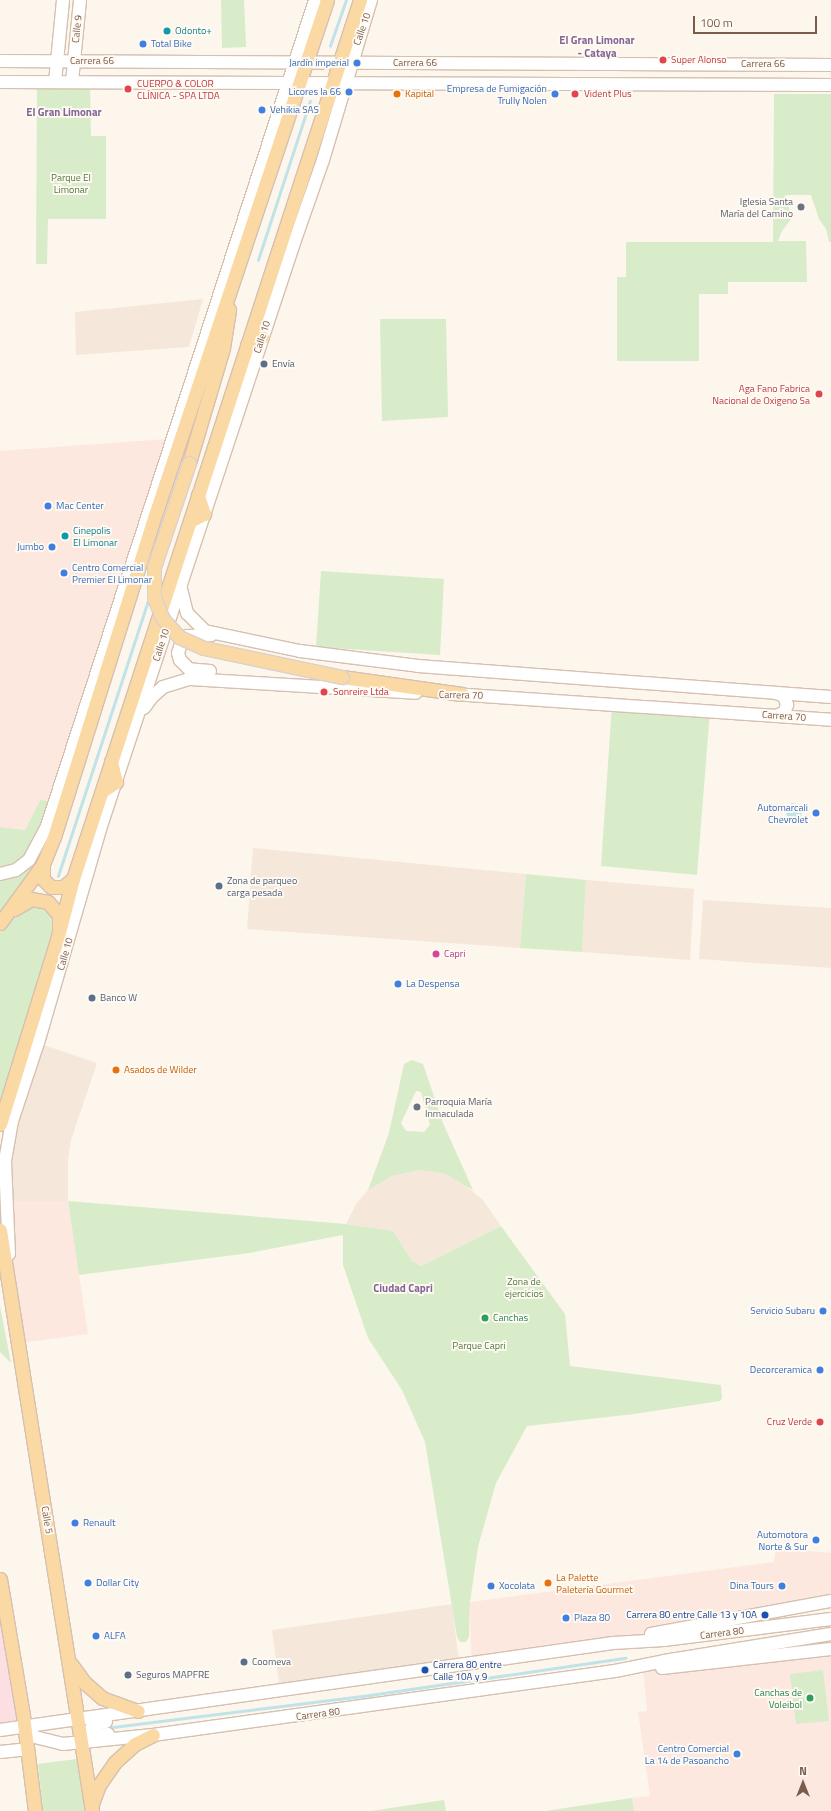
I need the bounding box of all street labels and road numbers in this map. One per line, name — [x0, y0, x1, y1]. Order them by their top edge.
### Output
street label: Calle 10 — [351, 11, 373, 47]
street label: Calle 9 — [70, 14, 84, 44]
street label: Carrera 66 — [70, 55, 114, 67]
street label: Carrera 66 — [393, 57, 437, 69]
street label: Carrera 66 — [741, 58, 785, 70]
street label: Calle 10 — [251, 319, 273, 355]
street label: Calle 10 — [150, 627, 172, 663]
street label: Carrera 70 — [439, 689, 483, 701]
street label: Carrera 70 — [762, 708, 806, 724]
street label: Calle 10 — [55, 936, 75, 972]
street label: Calle 5 — [39, 1505, 55, 1535]
street label: Carrera 80 — [699, 1624, 745, 1642]
street label: Carrera 80 — [295, 1705, 341, 1723]

